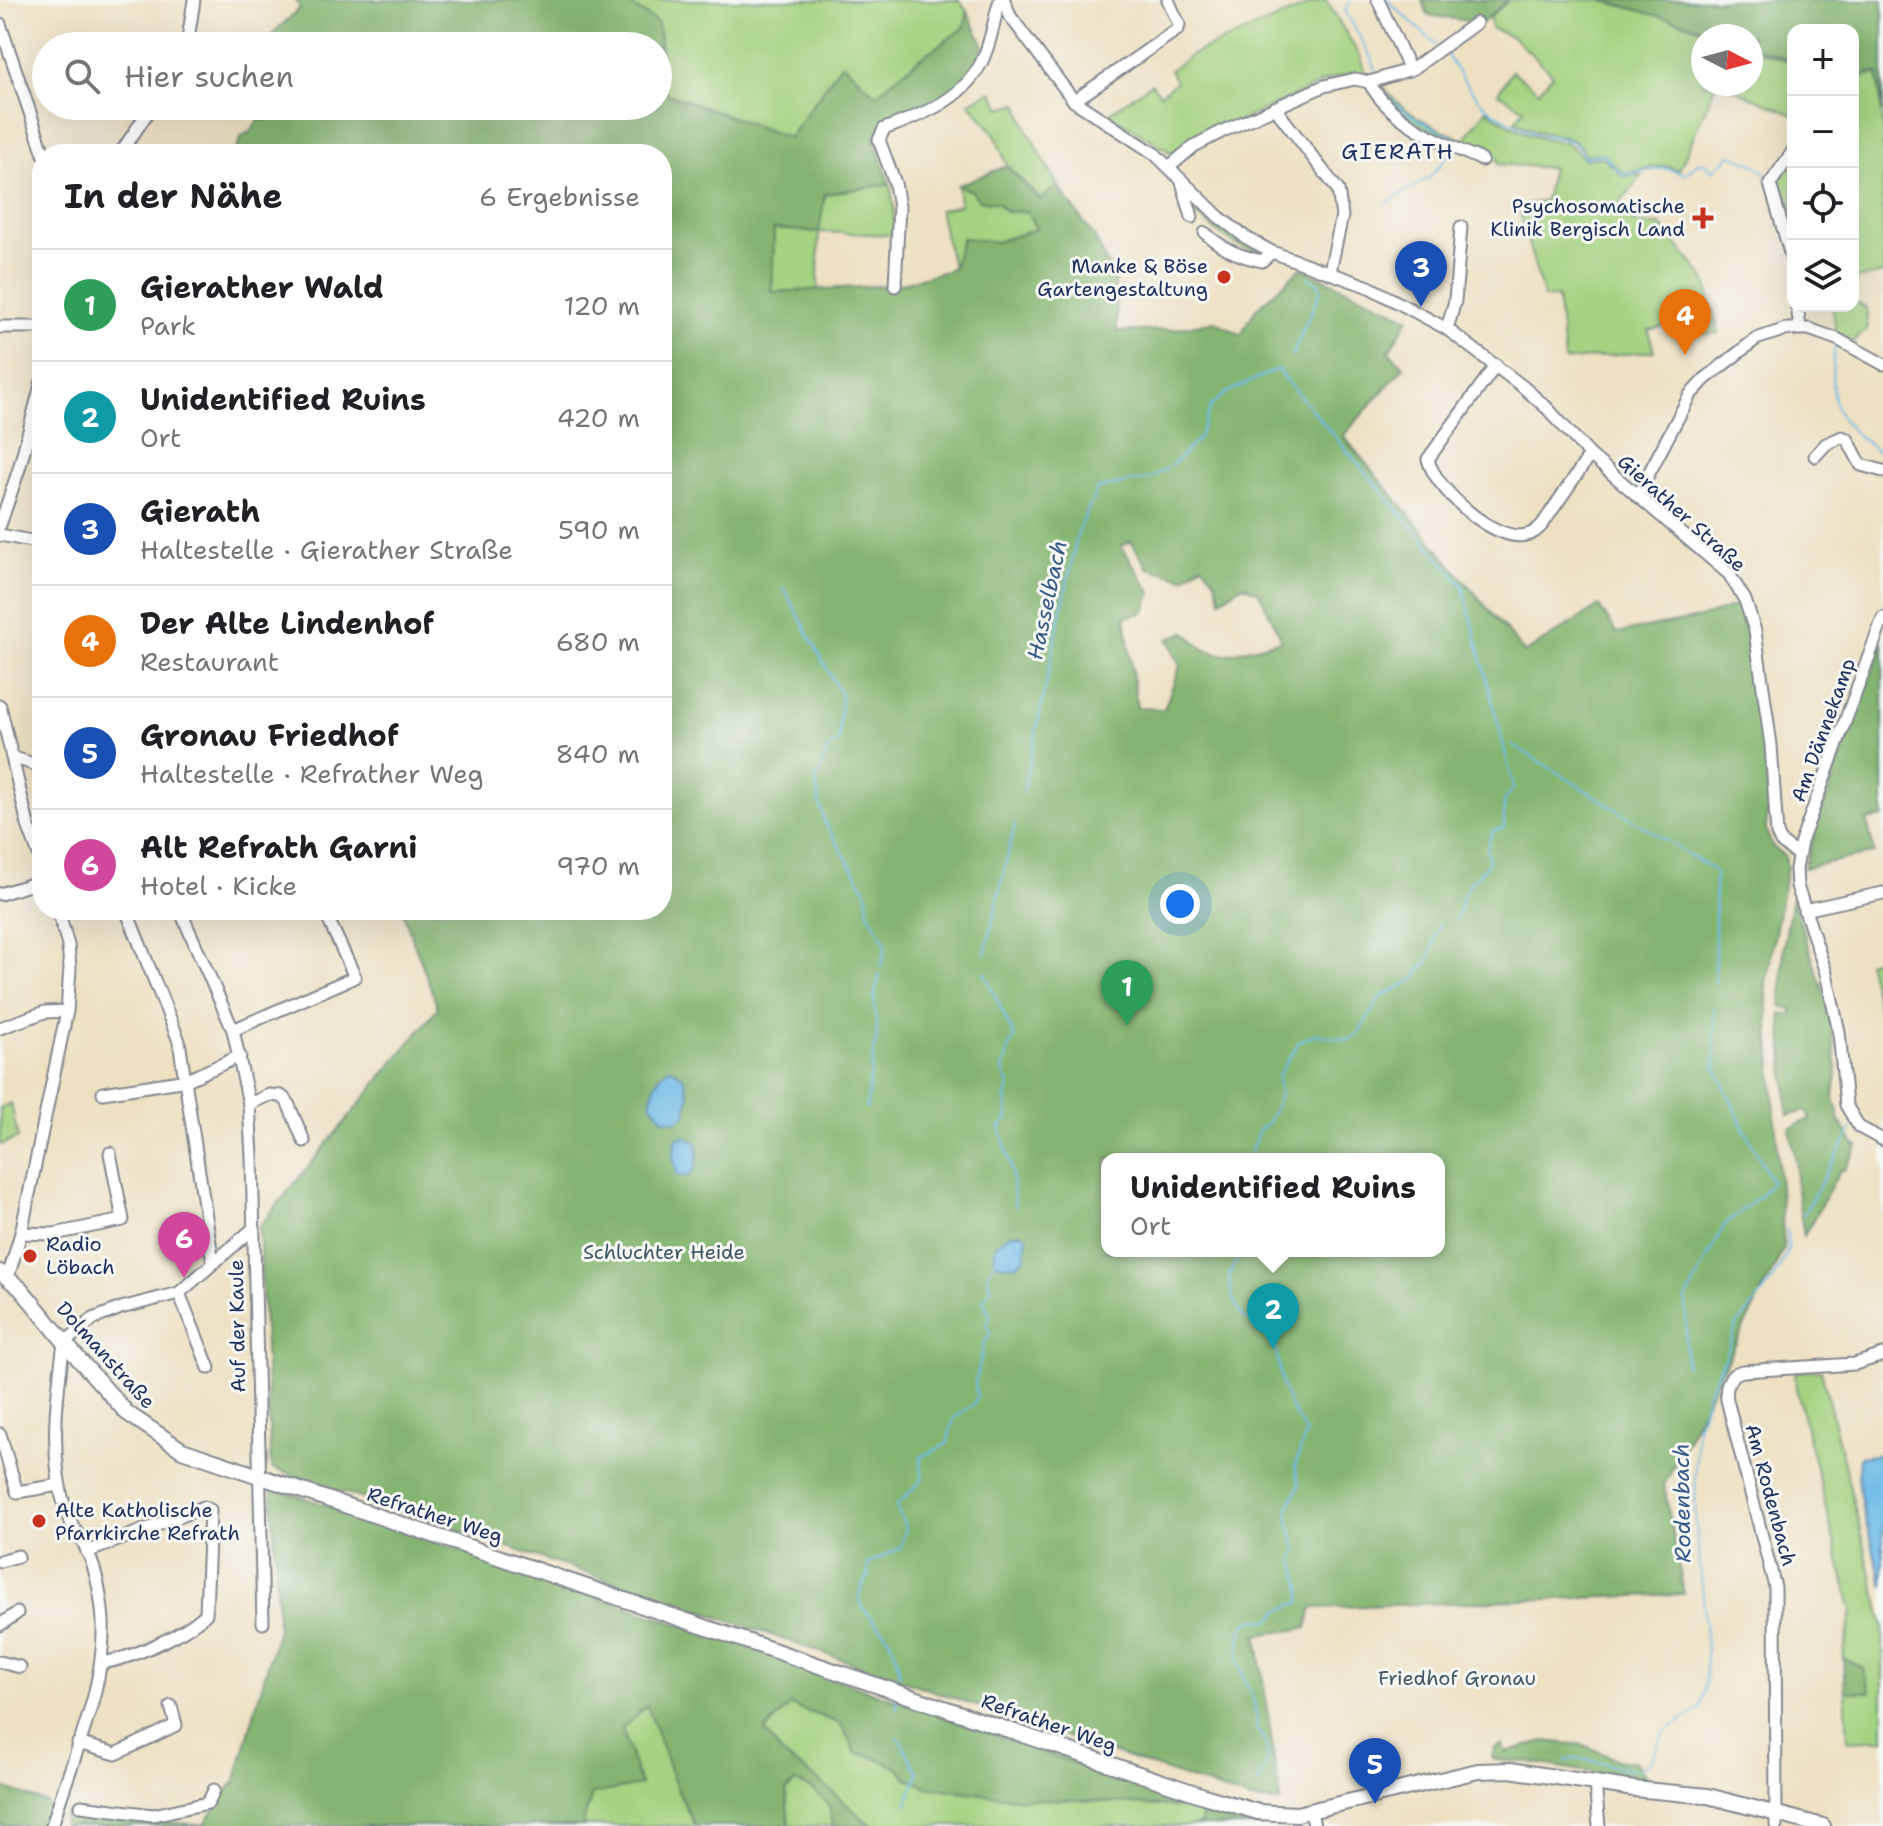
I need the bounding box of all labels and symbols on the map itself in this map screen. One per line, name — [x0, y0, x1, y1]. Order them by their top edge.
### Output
north arrow — [1691, 24, 1763, 96]
district label: GIERATH — [1341, 137, 1455, 166]
place label: Psychosomatische Klinik Bergisch Land — [1490, 193, 1685, 242]
marker: Psychosomatische Klinik Bergisch Land — [1692, 207, 1714, 229]
pin: 3 — [1395, 241, 1447, 307]
place label: Manke & Böse Gartengestaltung — [1037, 253, 1208, 302]
marker: Manke & Böse Gartengestaltung — [1215, 268, 1233, 286]
pin: 4 — [1659, 289, 1711, 355]
street label: Gierather Straße — [1612, 448, 1752, 578]
water label: Hasselbach — [1020, 538, 1074, 662]
street label: Am Dännekamp — [1785, 654, 1861, 806]
your location — [1160, 884, 1200, 924]
pin: 1 — [1101, 960, 1153, 1026]
pin: 6 — [158, 1212, 210, 1278]
place label: Radio Löbach — [46, 1231, 115, 1280]
park label: Schluchter Heide — [583, 1239, 745, 1265]
marker: Radio Löbach — [21, 1247, 39, 1265]
street label: Auf der Kaule — [223, 1259, 251, 1393]
pin: 2 — [1247, 1283, 1299, 1349]
street label: Dolmanstraße — [51, 1296, 161, 1414]
street label: Am Rodenbach — [1740, 1421, 1802, 1569]
water label: Rodenbach — [1666, 1443, 1698, 1563]
street label: Refrather Weg — [364, 1481, 506, 1549]
place label: Alte Katholische Pfarrkirche Refrath — [55, 1497, 240, 1546]
marker: Alte Katholische Pfarrkirche Refrath — [30, 1512, 48, 1530]
park label: Friedhof Gronau — [1378, 1665, 1536, 1691]
street label: Refrather Weg — [978, 1688, 1120, 1758]
pin: 5 — [1349, 1738, 1401, 1804]

